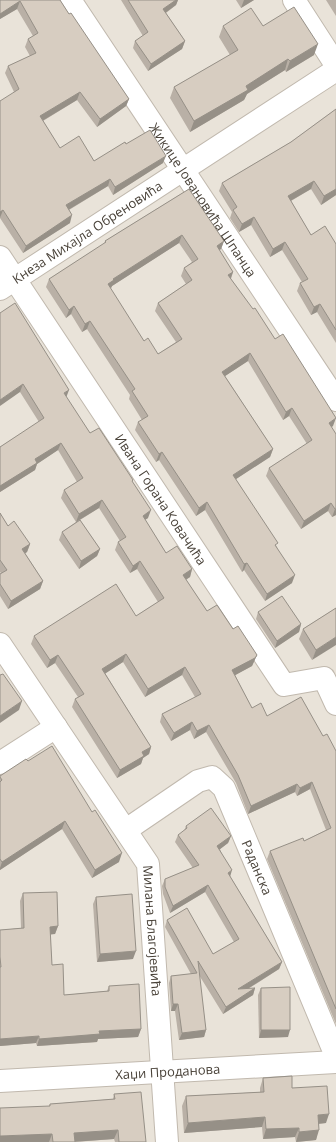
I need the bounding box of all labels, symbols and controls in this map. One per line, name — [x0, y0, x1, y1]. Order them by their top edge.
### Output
street label: Жикице Јовановића Шпанца — [145, 119, 261, 281]
street label: Кнеза Михајла Обреновића — [9, 177, 166, 288]
street label: Ивана Горана Ковачића — [111, 430, 211, 569]
street label: Раданска — [238, 837, 277, 898]
street label: Милана Благојевића — [139, 865, 166, 997]
street label: Хаџи Проданова — [115, 1060, 221, 1083]

